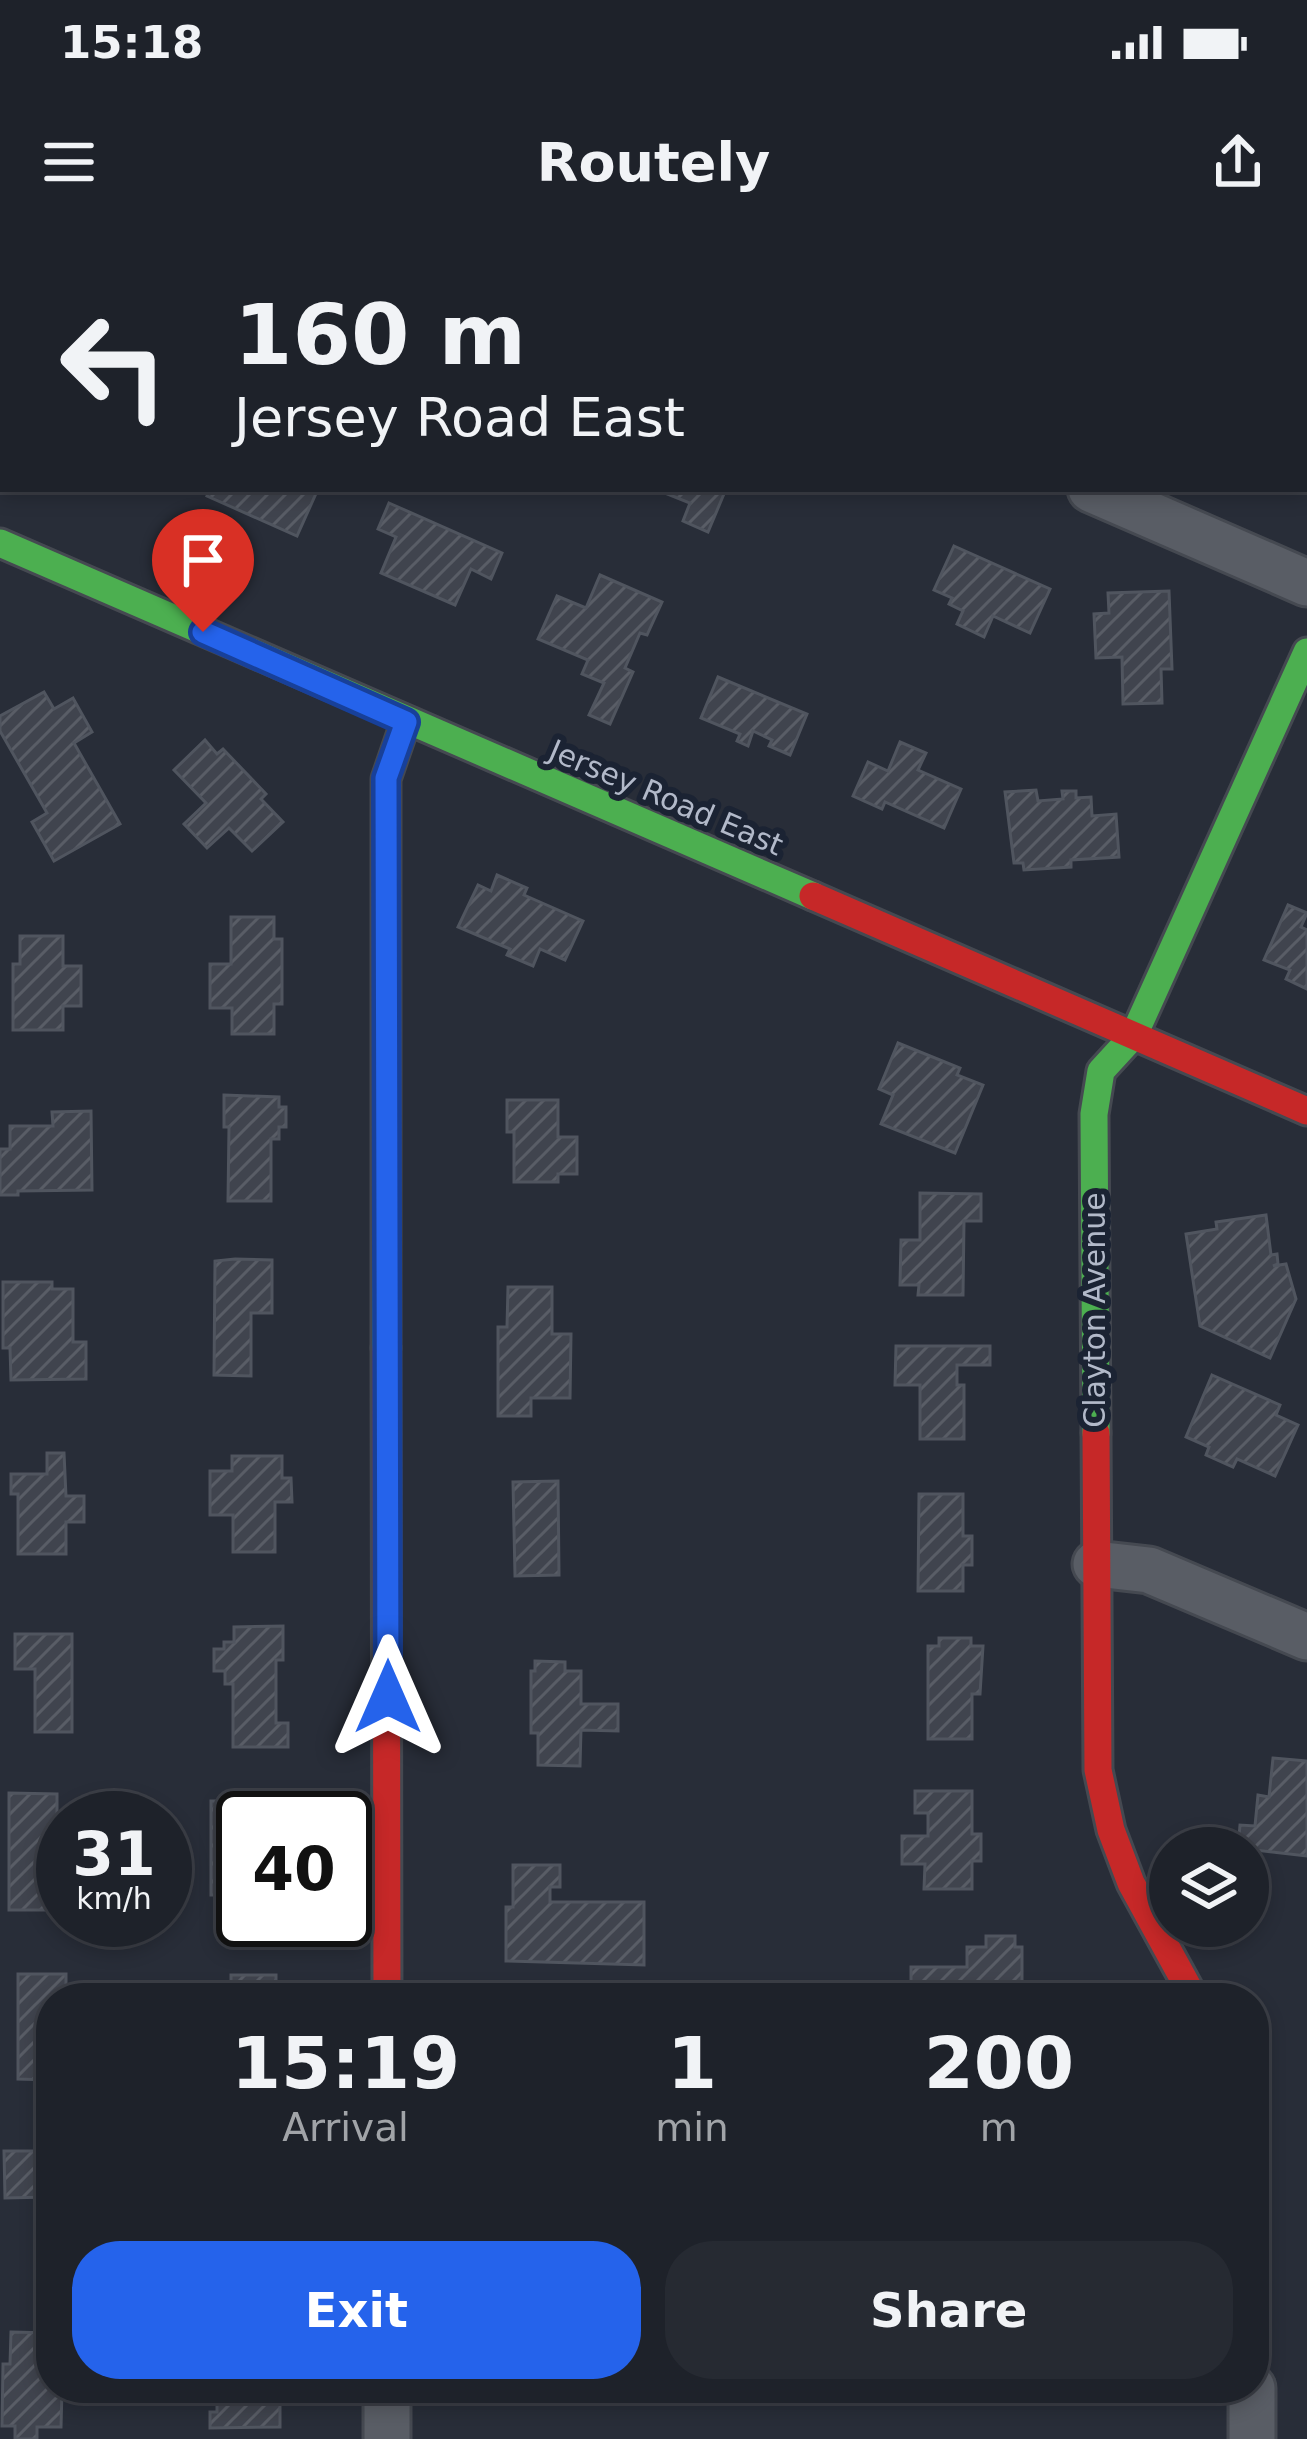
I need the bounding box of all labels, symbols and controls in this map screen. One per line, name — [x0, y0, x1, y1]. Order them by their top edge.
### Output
text: 15:18 — [60, 16, 203, 69]
icon: menu — [36, 129, 102, 195]
icon: share — [1205, 129, 1271, 195]
text: Routely — [537, 131, 770, 194]
text: 160 m — [234, 286, 526, 384]
icon: left — [36, 288, 192, 444]
text: Jersey Road East — [234, 386, 685, 449]
pin — [152, 509, 254, 632]
icon: arrive — [170, 527, 236, 593]
street label: Jersey Road East — [542, 732, 789, 863]
street label: Clayton Avenue — [1077, 1192, 1112, 1428]
position arrow — [325, 1634, 451, 1760]
speed limit sign: 40 — [216, 1791, 372, 1947]
text: 31 — [72, 1819, 156, 1889]
map controls — [1149, 1827, 1269, 1947]
button: layers — [1149, 1827, 1269, 1947]
text: km/h — [76, 1881, 152, 1916]
text: 15:19 — [231, 2021, 460, 2105]
text: 1 — [667, 2021, 717, 2105]
text: 200 — [924, 2021, 1074, 2105]
text: Arrival — [282, 2105, 409, 2150]
text: min — [655, 2105, 729, 2150]
text: m — [980, 2105, 1018, 2150]
button: Exit — [72, 2241, 641, 2379]
button: Share — [665, 2241, 1233, 2379]

